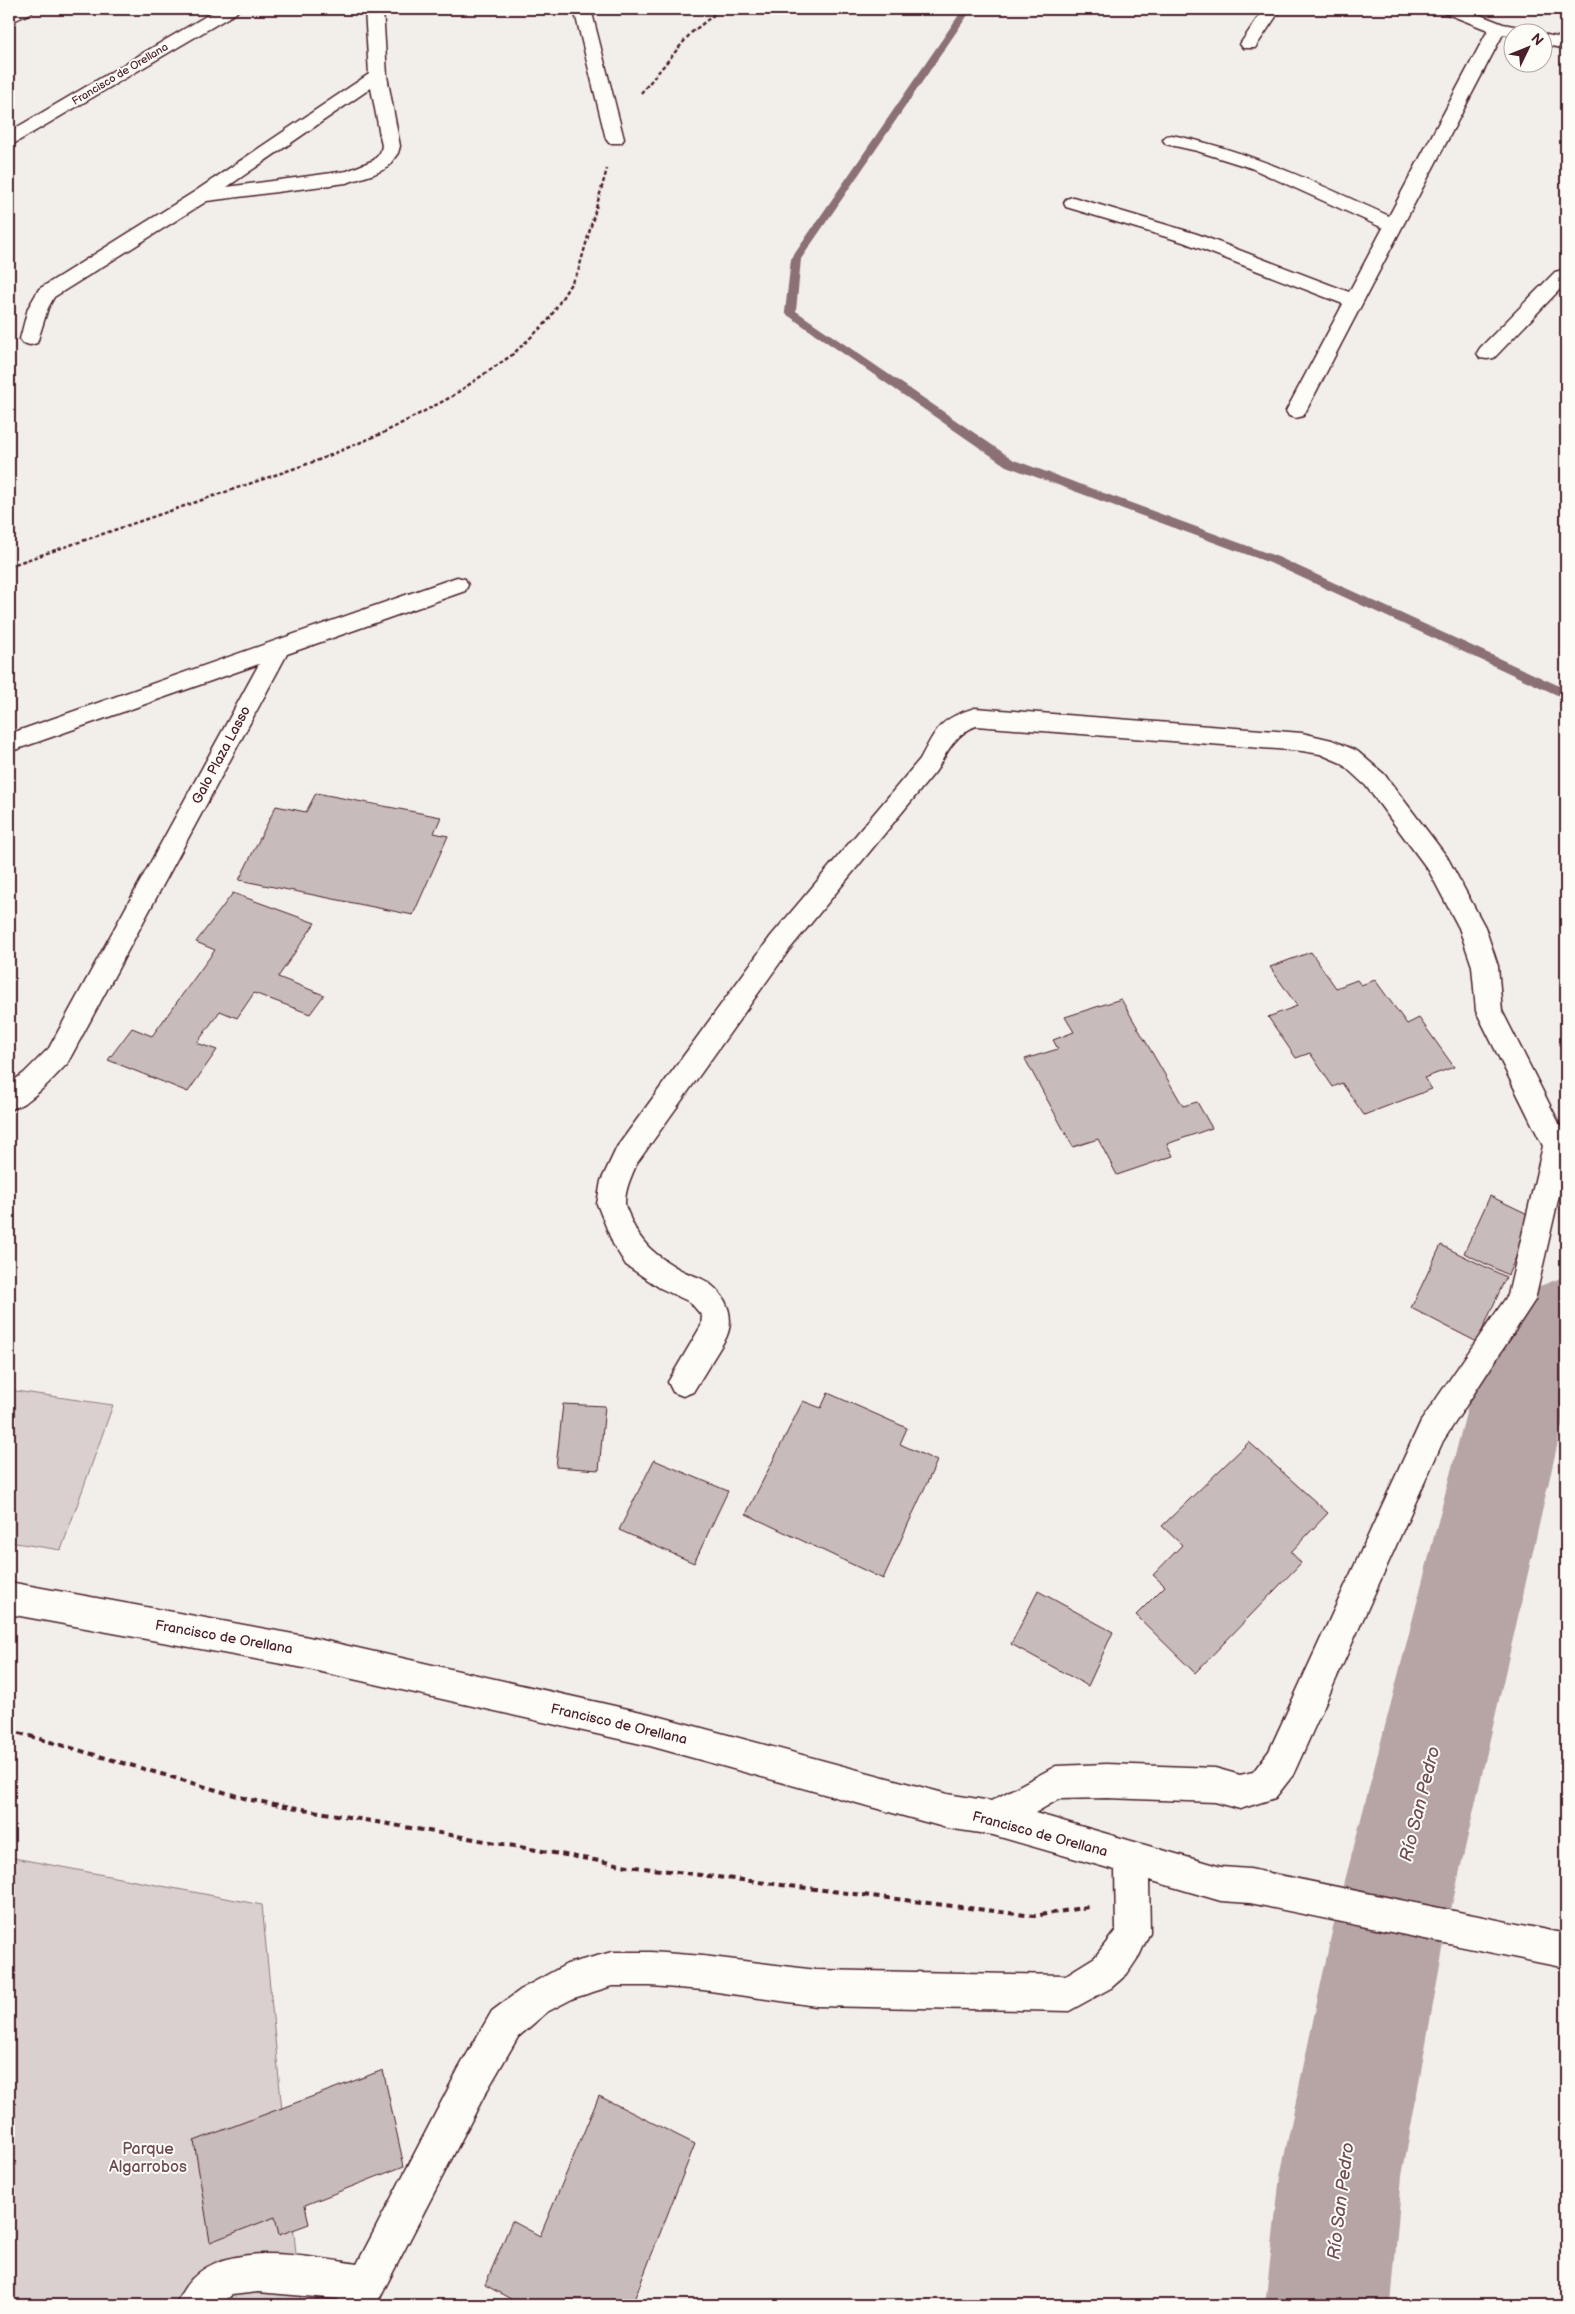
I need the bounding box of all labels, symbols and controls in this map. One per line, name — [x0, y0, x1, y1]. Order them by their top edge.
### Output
north arrow — [1502, 22, 1552, 72]
text: N — [1527, 30, 1547, 49]
street label: Francisco de Orellana — [70, 40, 170, 108]
street label: Galo Plaza Lasso — [188, 703, 254, 807]
street label: Francisco de Orellana — [154, 1617, 294, 1657]
street label: Francisco de Orellana — [549, 1700, 689, 1748]
water label: Río San Pedro — [1396, 1744, 1444, 1864]
street label: Francisco de Orellana — [970, 1808, 1110, 1860]
park label: Parque Algarrobos — [109, 2140, 187, 2177]
water label: Río San Pedro — [1323, 2141, 1359, 2261]

